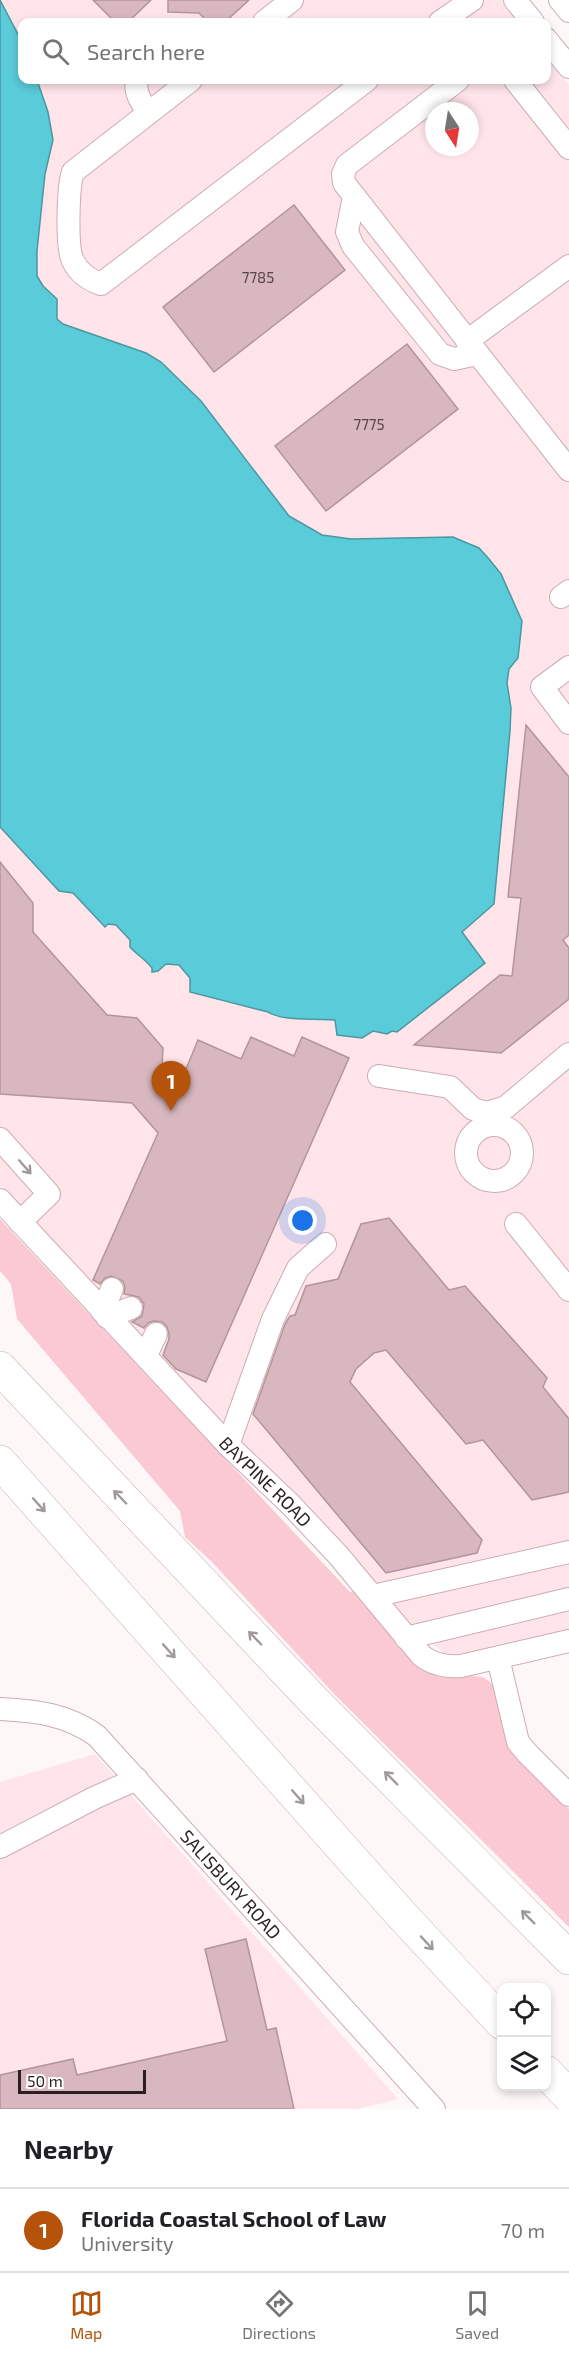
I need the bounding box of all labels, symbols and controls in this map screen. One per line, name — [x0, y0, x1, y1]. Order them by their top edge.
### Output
search box — [18, 18, 551, 84]
icon: search — [39, 35, 72, 68]
text: Search here — [87, 38, 205, 64]
north arrow — [425, 102, 479, 156]
house number: 7785 — [242, 268, 274, 286]
house number: 7775 — [353, 415, 385, 433]
pin: 1 — [152, 1062, 190, 1111]
one-way arrow — [18, 1159, 32, 1174]
your location — [288, 1206, 317, 1235]
street label: BAYPINE ROAD — [215, 1432, 316, 1531]
one-way arrow — [113, 1490, 127, 1505]
one-way arrow — [32, 1497, 46, 1512]
one-way arrow — [247, 1631, 262, 1646]
one-way arrow — [162, 1643, 176, 1658]
one-way arrow — [383, 1771, 398, 1786]
one-way arrow — [291, 1789, 305, 1804]
street label: SALISBURY ROAD — [176, 1825, 286, 1943]
one-way arrow — [520, 1909, 535, 1924]
one-way arrow — [420, 1935, 435, 1950]
map controls — [497, 1983, 551, 2091]
button: locate — [497, 1983, 551, 2037]
button: layers — [497, 2037, 551, 2091]
scale bar — [18, 2067, 146, 2094]
text: 50 m — [27, 2071, 63, 2090]
text: Nearby — [24, 2133, 113, 2164]
text: Florida Coastal School of Law — [81, 2205, 386, 2231]
text: 1 — [39, 2218, 48, 2242]
text: 70 m — [501, 2218, 545, 2242]
text: University — [81, 2231, 173, 2255]
tab: Map — [70, 2287, 103, 2342]
tab: Directions — [242, 2287, 316, 2342]
tab: Saved — [455, 2287, 499, 2342]

